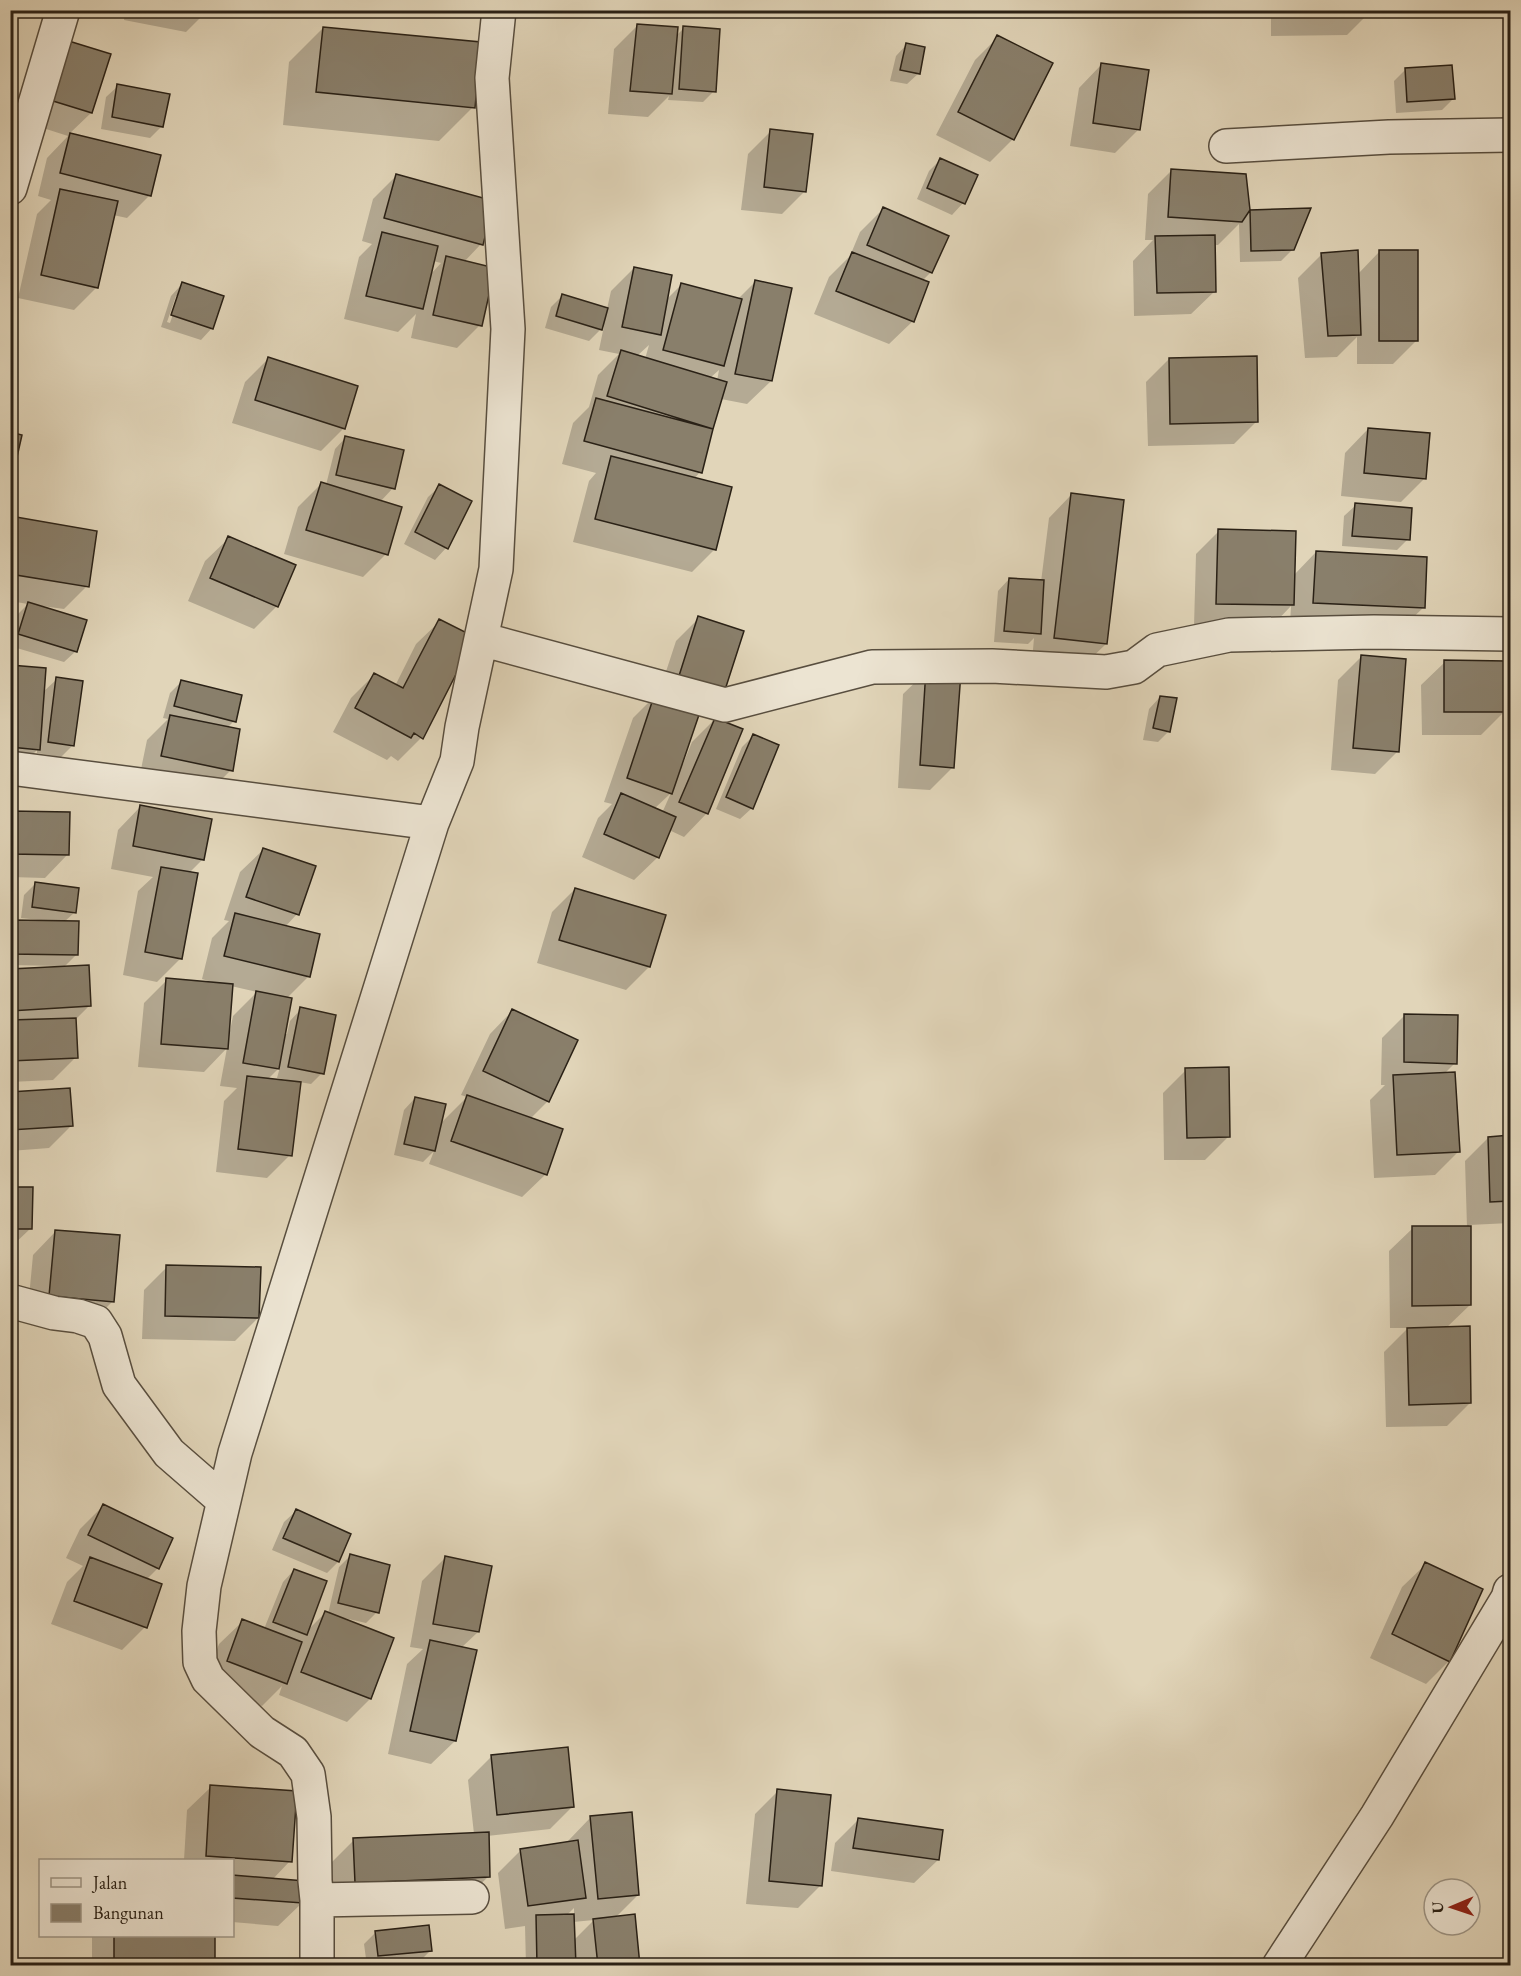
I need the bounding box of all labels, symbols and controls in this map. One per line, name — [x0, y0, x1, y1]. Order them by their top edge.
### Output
legend — [39, 1859, 234, 1937]
text: Jalan — [91, 1871, 128, 1894]
north arrow — [1422, 1877, 1482, 1937]
text: Bangunan — [93, 1901, 164, 1924]
text: U — [1427, 1901, 1448, 1914]

